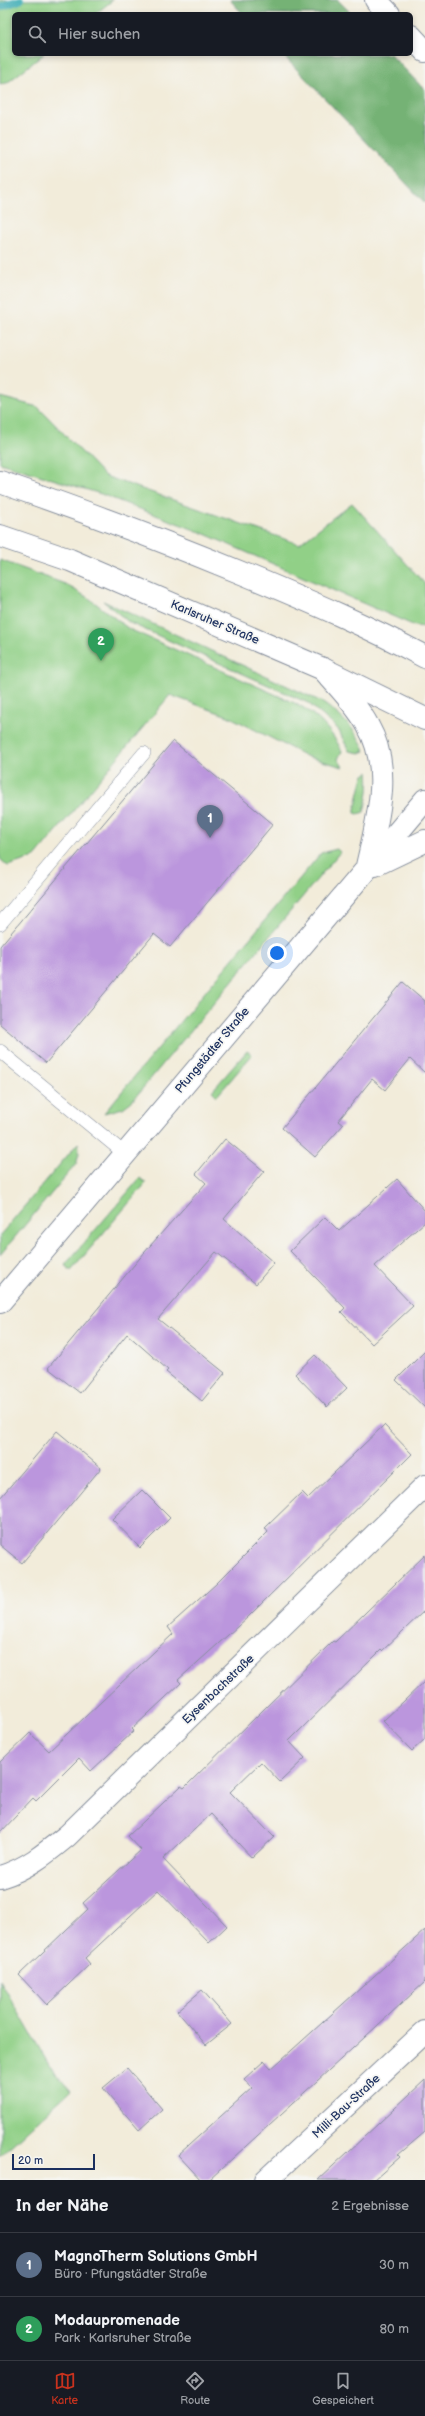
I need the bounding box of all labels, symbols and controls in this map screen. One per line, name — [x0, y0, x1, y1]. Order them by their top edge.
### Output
search box — [12, 12, 413, 56]
icon: search — [26, 23, 48, 45]
text: Hier suchen — [58, 25, 140, 44]
street label: Karlsruher Straße — [168, 597, 262, 648]
pin: 2 — [88, 628, 114, 661]
pin: 1 — [197, 805, 223, 838]
your location — [267, 943, 287, 963]
street label: Pfungstädter Straße — [172, 1004, 253, 1096]
street label: Eysenbachstraße — [179, 1651, 257, 1727]
street label: Milli-Bau-Straße — [309, 2071, 383, 2142]
scale bar — [12, 2152, 95, 2171]
text: 20 m — [18, 2154, 43, 2167]
text: In der Nähe — [16, 2196, 109, 2216]
text: 2 Ergebnisse — [331, 2198, 409, 2214]
text: MagnoTherm Solutions GmbH — [54, 2247, 258, 2266]
text: 1 — [26, 2257, 32, 2273]
text: 30 m — [379, 2257, 409, 2273]
text: Büro · Pfungstädter Straße — [54, 2266, 207, 2282]
text: Modaupromenade — [54, 2311, 180, 2330]
text: 2 — [25, 2321, 33, 2337]
text: 80 m — [380, 2321, 409, 2337]
text: Park · Karlsruher Straße — [54, 2330, 192, 2346]
tab: Karte — [51, 2370, 78, 2407]
tab: Route — [180, 2370, 210, 2407]
tab: Gespeichert — [312, 2370, 374, 2407]

